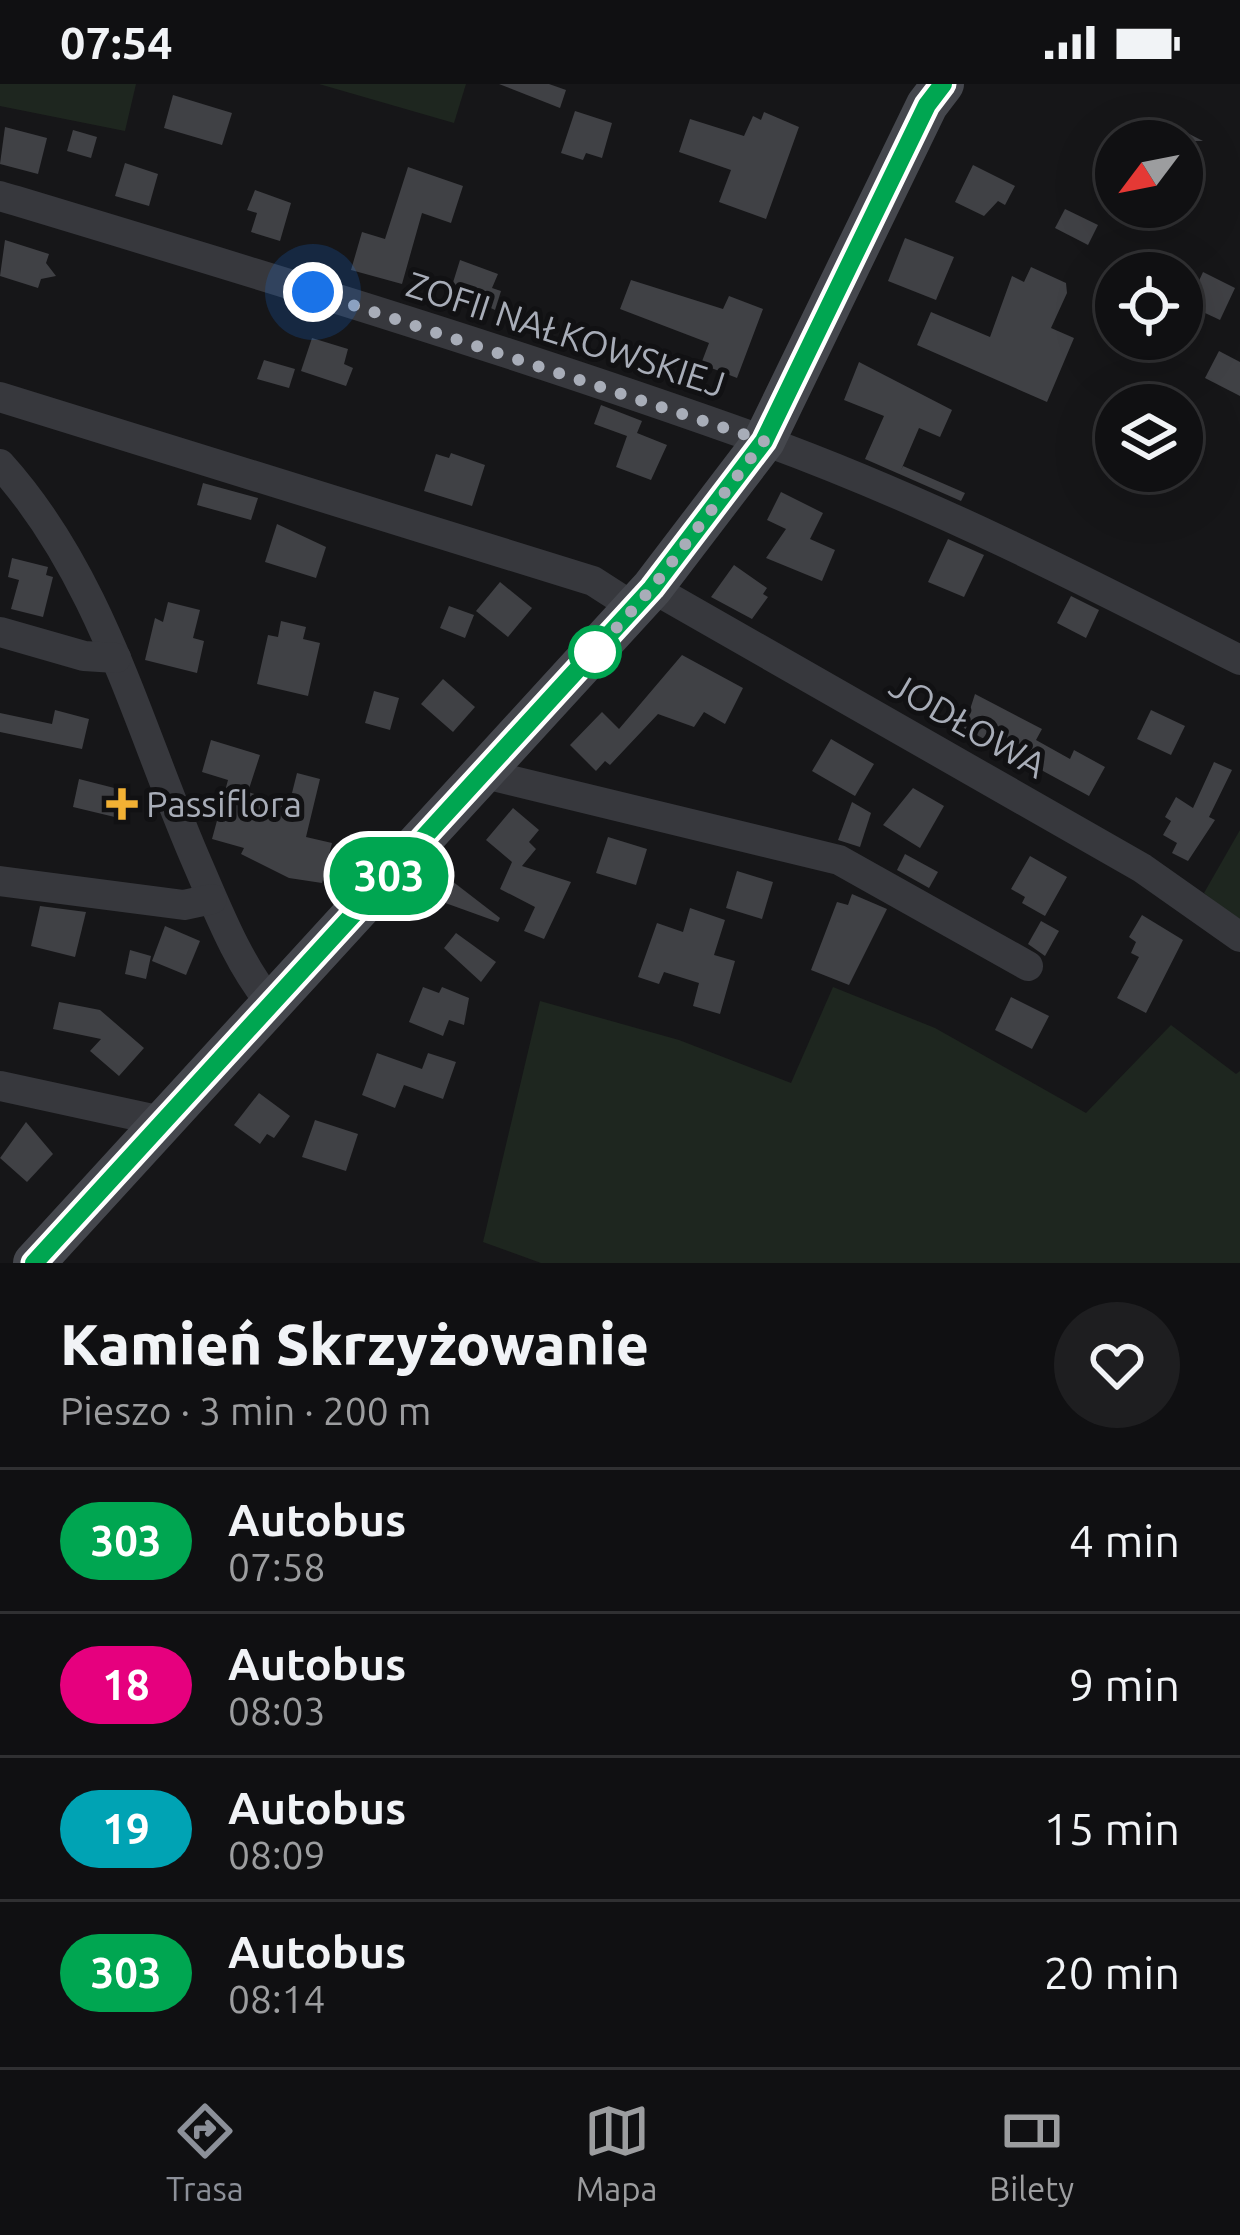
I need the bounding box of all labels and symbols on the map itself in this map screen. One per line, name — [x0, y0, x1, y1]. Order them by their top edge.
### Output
north arrow — [1095, 120, 1203, 228]
your location — [283, 262, 343, 322]
street label: ZOFII NAŁKOWSKIEJ — [402, 263, 730, 404]
unlabelled marker — [570, 627, 620, 677]
street label: JODŁOWA — [883, 664, 1054, 786]
place label: Passiflora — [146, 783, 302, 824]
marker: Passiflora — [109, 791, 135, 817]
line badge: 303 — [320, 837, 458, 915]

